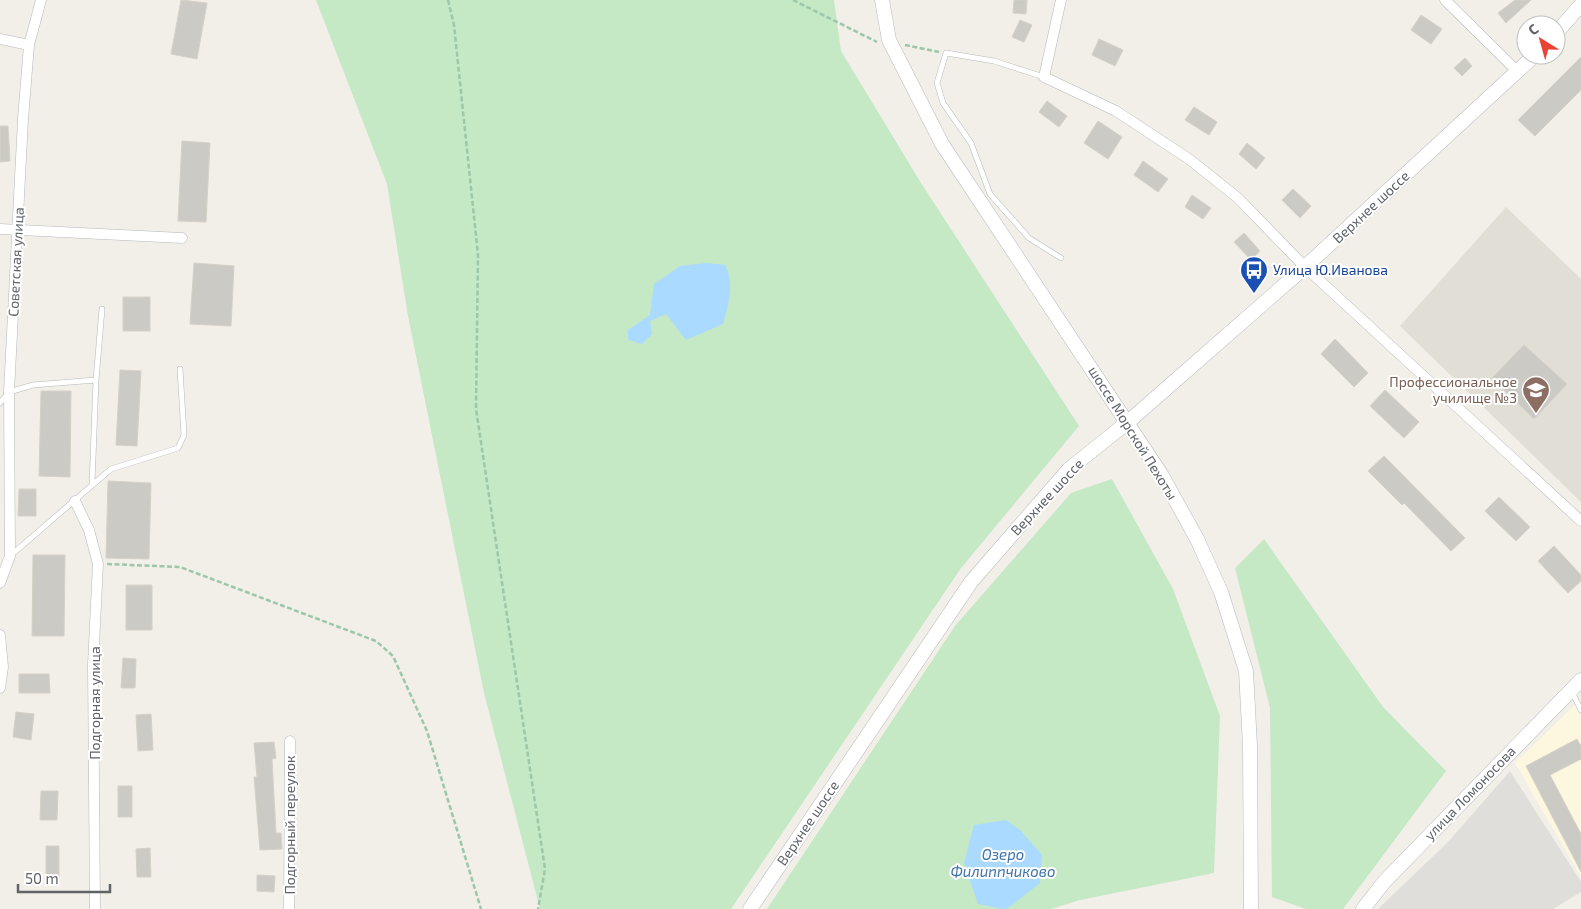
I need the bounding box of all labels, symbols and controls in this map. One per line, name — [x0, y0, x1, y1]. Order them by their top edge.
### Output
north arrow — [1516, 15, 1566, 65]
text: С — [1524, 20, 1541, 38]
street label: Верхнее шоссе — [1329, 167, 1413, 246]
street label: Советская улица — [4, 207, 27, 317]
bus stop icon: Улица Ю.Иванова — [1239, 255, 1269, 294]
place label: Улица Ю.Иванова — [1273, 261, 1388, 278]
street label: шоссе Морской Пехоты — [1085, 363, 1182, 503]
place label: Профессиональное училище №3 — [1389, 373, 1517, 406]
school or university icon: Профессиональное училище №3 — [1521, 375, 1551, 414]
street label: Верхнее шоссе — [1007, 455, 1086, 539]
street label: Подгорная улица — [86, 646, 103, 760]
street label: улица Ломоносова — [1420, 742, 1519, 843]
street label: Подгорный переулок — [281, 755, 298, 895]
street label: Верхнее шоссе — [773, 777, 842, 868]
water label: Озеро Филиппчиково — [951, 845, 1055, 880]
scale bar — [18, 862, 110, 894]
text: 50 m — [25, 869, 59, 887]

